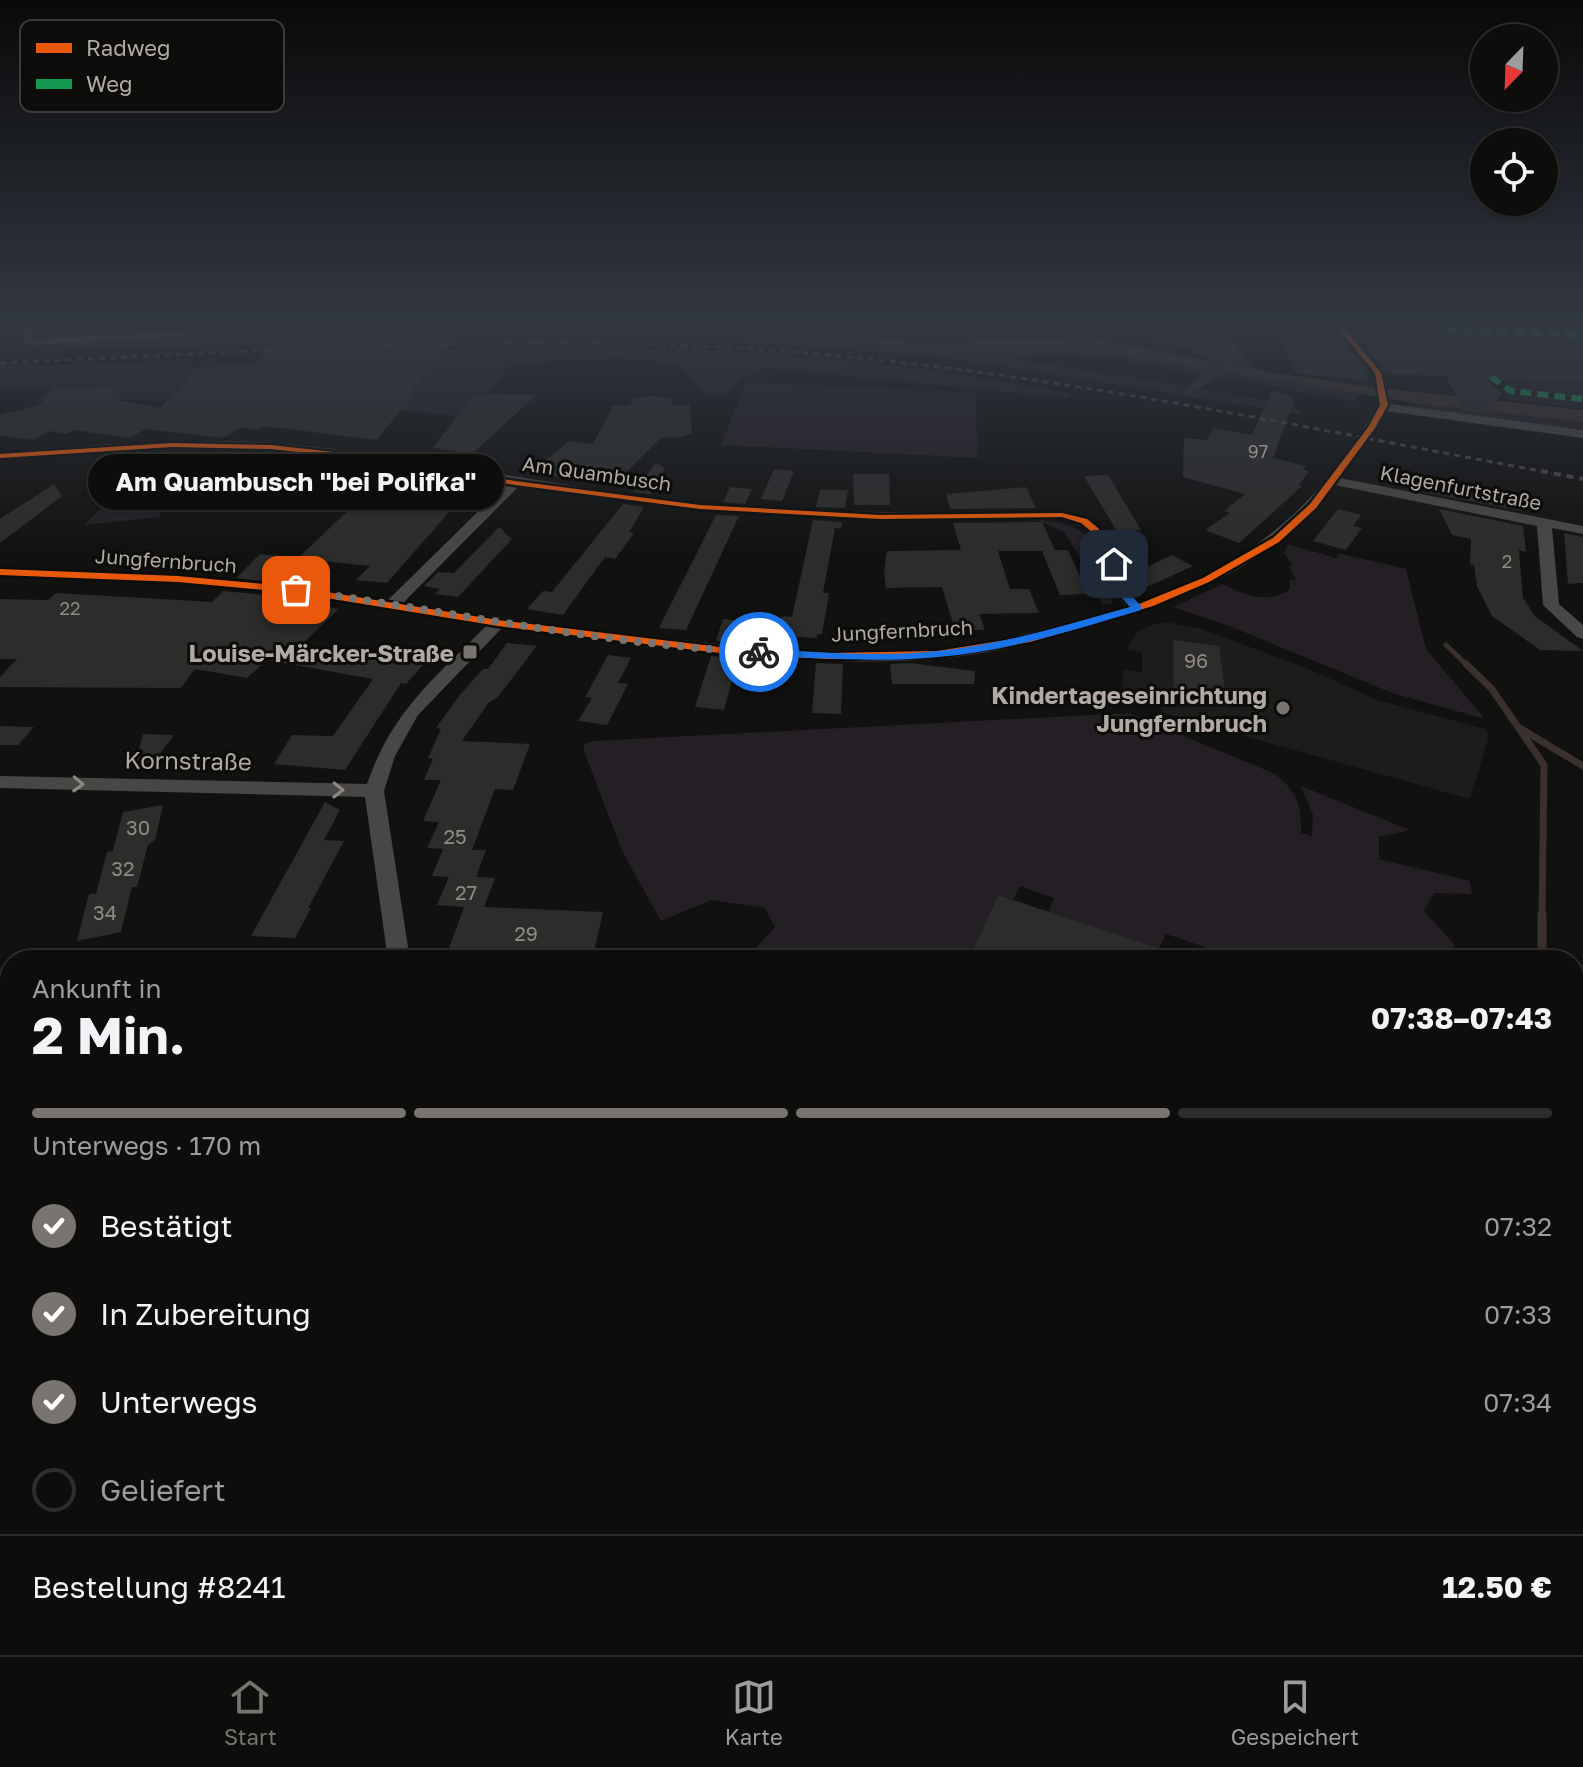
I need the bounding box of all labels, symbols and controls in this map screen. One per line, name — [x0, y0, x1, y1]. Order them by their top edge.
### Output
legend — [20, 20, 284, 112]
north arrow — [1470, 24, 1558, 112]
map controls — [1470, 24, 1558, 216]
text: Radweg — [86, 34, 171, 61]
text: Weg — [86, 70, 133, 97]
button: locate — [1470, 128, 1558, 216]
house number: 97 — [1248, 440, 1268, 462]
street label: Am Quambusch — [521, 451, 673, 495]
callout: Am Quambusch "bei Polifka" — [88, 454, 504, 510]
street label: Klagenfurtstraße — [1378, 460, 1544, 514]
text: Am Quambusch "bei Polifka" — [116, 466, 476, 497]
pin — [1080, 530, 1148, 598]
icon: home — [1092, 542, 1136, 586]
street label: Jungfernbruch — [94, 543, 238, 577]
house number: 2 — [1502, 550, 1512, 572]
pin — [262, 556, 330, 624]
icon: bag — [274, 568, 318, 612]
house number: 22 — [60, 597, 80, 619]
courier — [719, 612, 799, 692]
street label: Jungfernbruch — [830, 614, 974, 646]
icon: bike — [737, 630, 781, 674]
place label: Louise-Märcker-Straße — [189, 638, 454, 667]
marker: Louise-Märcker-Straße — [461, 643, 479, 661]
house number: 96 — [1184, 648, 1208, 672]
place label: Kindertageseinrichtung Jungfernbruch — [991, 680, 1267, 737]
marker: Kindertageseinrichtung Jungfernbruch — [1274, 699, 1292, 717]
street label: Kornstraße — [124, 744, 252, 776]
one-way arrow — [72, 775, 85, 792]
one-way arrow — [332, 781, 345, 799]
house number: 30 — [126, 815, 150, 839]
house number: 25 — [443, 824, 467, 848]
house number: 32 — [111, 856, 135, 880]
house number: 27 — [455, 880, 477, 904]
house number: 34 — [93, 900, 117, 924]
house number: 29 — [514, 921, 538, 945]
text: Ankunft in — [32, 973, 161, 1004]
text: 07:38–07:43 — [1371, 1000, 1552, 1036]
text: 2 Min. — [32, 1003, 185, 1065]
text: Unterwegs · 170 m — [32, 1130, 261, 1161]
icon: check — [32, 1204, 76, 1248]
text: Bestätigt — [100, 1208, 233, 1244]
text: 07:32 — [1484, 1211, 1552, 1242]
icon: check — [32, 1292, 76, 1336]
text: In Zubereitung — [100, 1296, 311, 1332]
text: 07:33 — [1484, 1299, 1552, 1330]
icon: check — [32, 1380, 76, 1424]
text: Unterwegs — [100, 1384, 258, 1420]
text: 07:34 — [1483, 1387, 1552, 1418]
text: Geliefert — [100, 1472, 226, 1508]
text: Bestellung #8241 — [32, 1569, 286, 1605]
text: 12.50 € — [1442, 1569, 1552, 1605]
tab: Start — [224, 1675, 277, 1750]
tab: Karte — [725, 1675, 783, 1750]
tab: Gespeichert — [1231, 1675, 1359, 1750]

